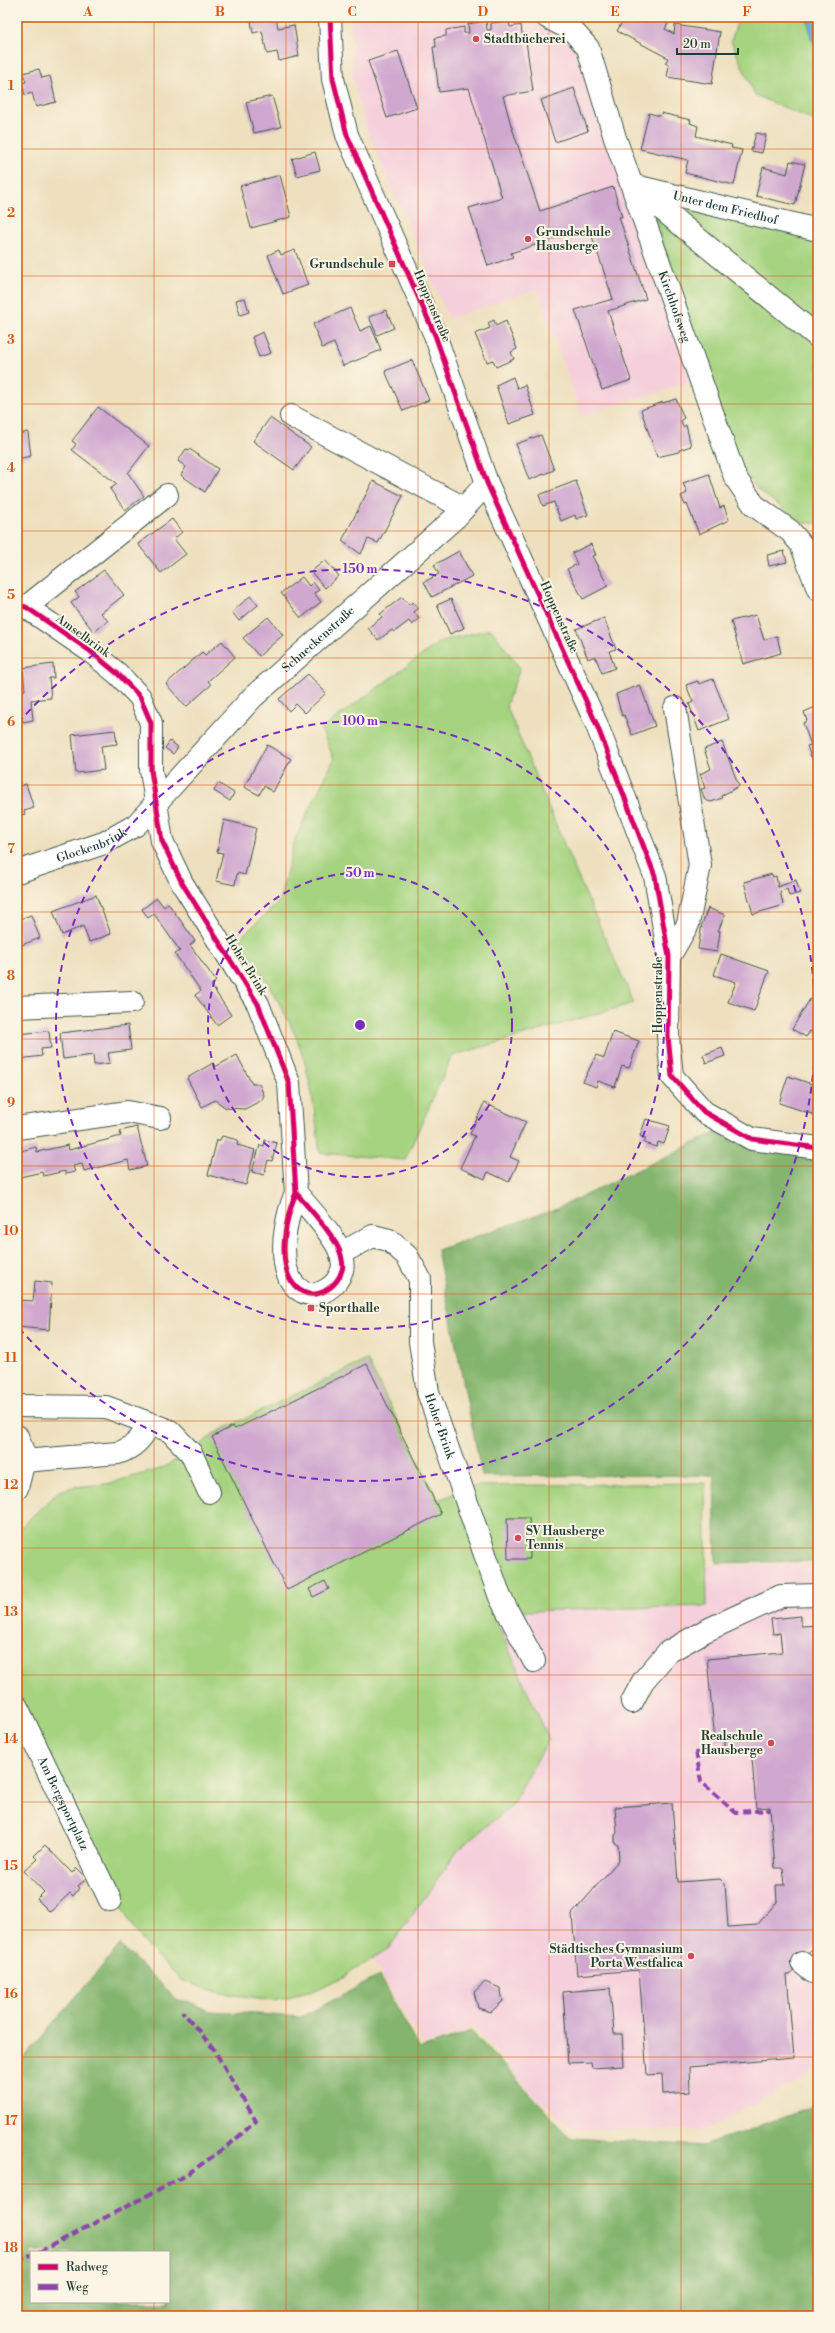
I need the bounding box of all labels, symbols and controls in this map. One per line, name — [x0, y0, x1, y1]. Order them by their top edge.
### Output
text: A — [82, 4, 93, 20]
text: B — [215, 4, 225, 20]
text: C — [347, 4, 357, 20]
text: D — [478, 4, 488, 20]
text: E — [610, 4, 620, 20]
text: F — [742, 4, 752, 20]
scale bar — [677, 30, 738, 56]
place label: Stadtbücherei — [484, 32, 566, 47]
marker: Stadtbücherei — [471, 34, 481, 44]
text: 20 m — [683, 37, 711, 52]
text: 1 — [8, 78, 15, 94]
street label: Unter dem Friedhof — [671, 188, 780, 228]
text: 2 — [7, 205, 15, 221]
place label: Grundschule Hausberge — [536, 225, 611, 254]
marker: Grundschule Hausberge — [523, 234, 533, 244]
place label: Grundschule — [309, 257, 385, 272]
marker: Grundschule — [387, 259, 397, 269]
street label: Hoppenstraße — [410, 268, 454, 344]
street label: Kirchhofsweg — [655, 269, 695, 345]
text: 3 — [7, 332, 15, 348]
text: 4 — [7, 460, 16, 476]
text: 150 m — [343, 562, 377, 577]
street label: Hoppenstraße — [536, 579, 582, 655]
text: 5 — [7, 587, 15, 603]
street label: Schneckenstraße — [279, 603, 358, 675]
street label: Amselbrink — [52, 611, 114, 661]
text: 6 — [7, 714, 15, 730]
text: 100 m — [342, 714, 378, 729]
street label: Glockenbrink — [54, 824, 130, 866]
text: 7 — [7, 841, 15, 857]
text: 50 m — [345, 866, 375, 881]
street label: Hoher Brink — [221, 932, 271, 999]
street label: Hoppenstraße — [651, 956, 666, 1034]
text: 8 — [7, 968, 15, 984]
centre of rings — [353, 1018, 367, 1032]
text: 9 — [7, 1095, 15, 1111]
text: 10 — [3, 1223, 19, 1239]
place label: Sporthalle — [319, 1301, 380, 1316]
marker: Sporthalle — [306, 1303, 316, 1313]
text: 11 — [5, 1350, 18, 1366]
street label: Hoher Brink — [422, 1391, 459, 1462]
text: 12 — [4, 1477, 18, 1493]
place label: SV Hausberge Tennis — [526, 1524, 605, 1553]
marker: SV Hausberge Tennis — [513, 1533, 523, 1543]
text: 13 — [4, 1604, 18, 1620]
place label: Realschule Hausberge — [701, 1729, 764, 1758]
text: 14 — [4, 1731, 18, 1747]
marker: Realschule Hausberge — [766, 1738, 776, 1748]
street label: Am Bergsportplatz — [34, 1753, 93, 1853]
text: 15 — [4, 1858, 18, 1874]
place label: Städtisches Gymnasium Porta Westfalica — [550, 1942, 684, 1971]
marker: Städtisches Gymnasium Porta Westfalica — [686, 1951, 696, 1961]
text: 16 — [4, 1986, 18, 2002]
text: 17 — [4, 2113, 18, 2129]
text: 18 — [4, 2240, 18, 2256]
legend — [30, 2251, 170, 2303]
text: Radweg — [66, 2260, 109, 2275]
text: Weg — [65, 2280, 89, 2295]

